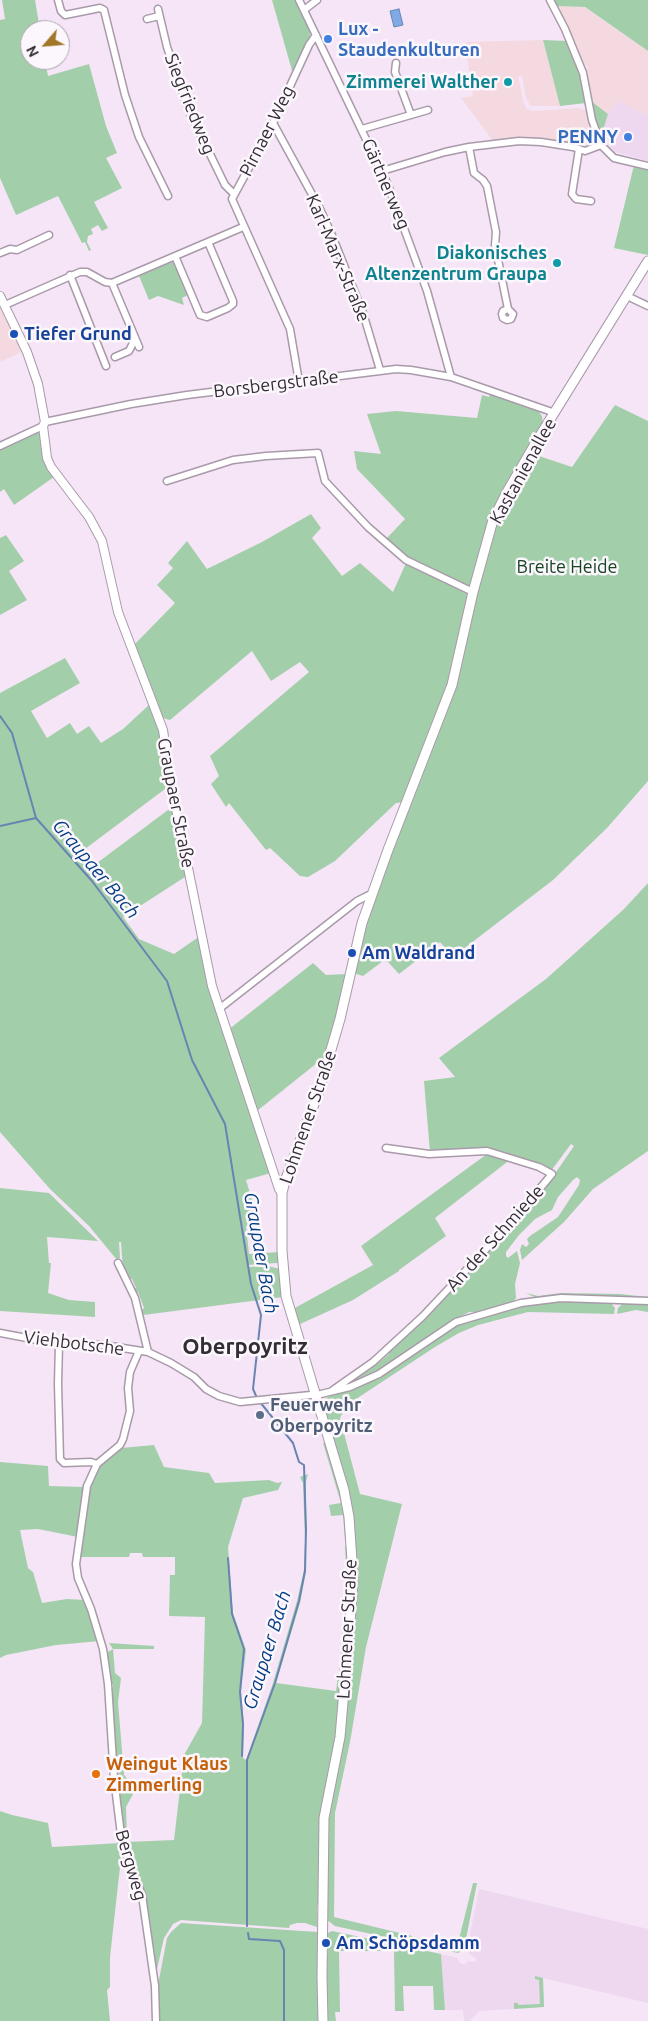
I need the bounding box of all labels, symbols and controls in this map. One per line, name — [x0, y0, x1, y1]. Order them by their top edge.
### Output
place label: Lux - Staudenkulturen — [338, 18, 480, 60]
north arrow — [20, 20, 70, 70]
marker: Lux - Staudenkulturen — [322, 33, 334, 45]
text: N — [23, 43, 42, 60]
street label: Siegfriedweg — [160, 50, 220, 158]
place label: Zimmerei Walther — [346, 71, 498, 93]
marker: Zimmerei Walther — [502, 76, 514, 88]
street label: Pirnaer Weg — [235, 82, 299, 180]
place label: PENNY — [558, 126, 618, 148]
marker: PENNY — [622, 131, 634, 143]
street label: Gärtnerweg — [357, 135, 415, 233]
street label: Karl-Marx-Straße — [301, 191, 375, 325]
place label: Diakonisches Altenzentrum Graupa — [365, 242, 547, 284]
marker: Diakonisches Altenzentrum Graupa — [551, 257, 563, 269]
place label: Tiefer Grund — [24, 323, 132, 345]
marker: Tiefer Grund — [8, 328, 20, 340]
street label: Borsbergstraße — [212, 366, 340, 402]
street label: Kastanienallee — [485, 414, 561, 528]
park label: Breite Heide — [517, 556, 617, 578]
street label: Graupaer Straße — [153, 736, 199, 870]
water label: Graupaer Bach — [48, 815, 144, 923]
place label: Am Waldrand — [362, 942, 475, 964]
marker: Am Waldrand — [346, 947, 358, 959]
street label: Lohmener Straße — [275, 1047, 341, 1187]
street label: An der Schmiede — [442, 1180, 548, 1296]
water label: Graupaer Bach — [239, 1190, 283, 1316]
street label: Viehbotsche — [22, 1326, 126, 1360]
district label: Oberpoyritz — [182, 1334, 308, 1360]
place label: Feuerwehr Oberpoyritz — [270, 1394, 373, 1436]
marker: Feuerwehr Oberpoyritz — [254, 1409, 266, 1421]
street label: Lohmener Straße — [333, 1559, 361, 1699]
water label: Graupaer Bach — [238, 1588, 296, 1712]
place label: Weingut Klaus Zimmerling — [106, 1753, 228, 1796]
marker: Weingut Klaus Zimmerling — [90, 1768, 102, 1780]
street label: Bergweg — [111, 1827, 151, 1903]
place label: Am Schöpsdamm — [336, 1932, 480, 1954]
marker: Am Schöpsdamm — [320, 1937, 332, 1949]

